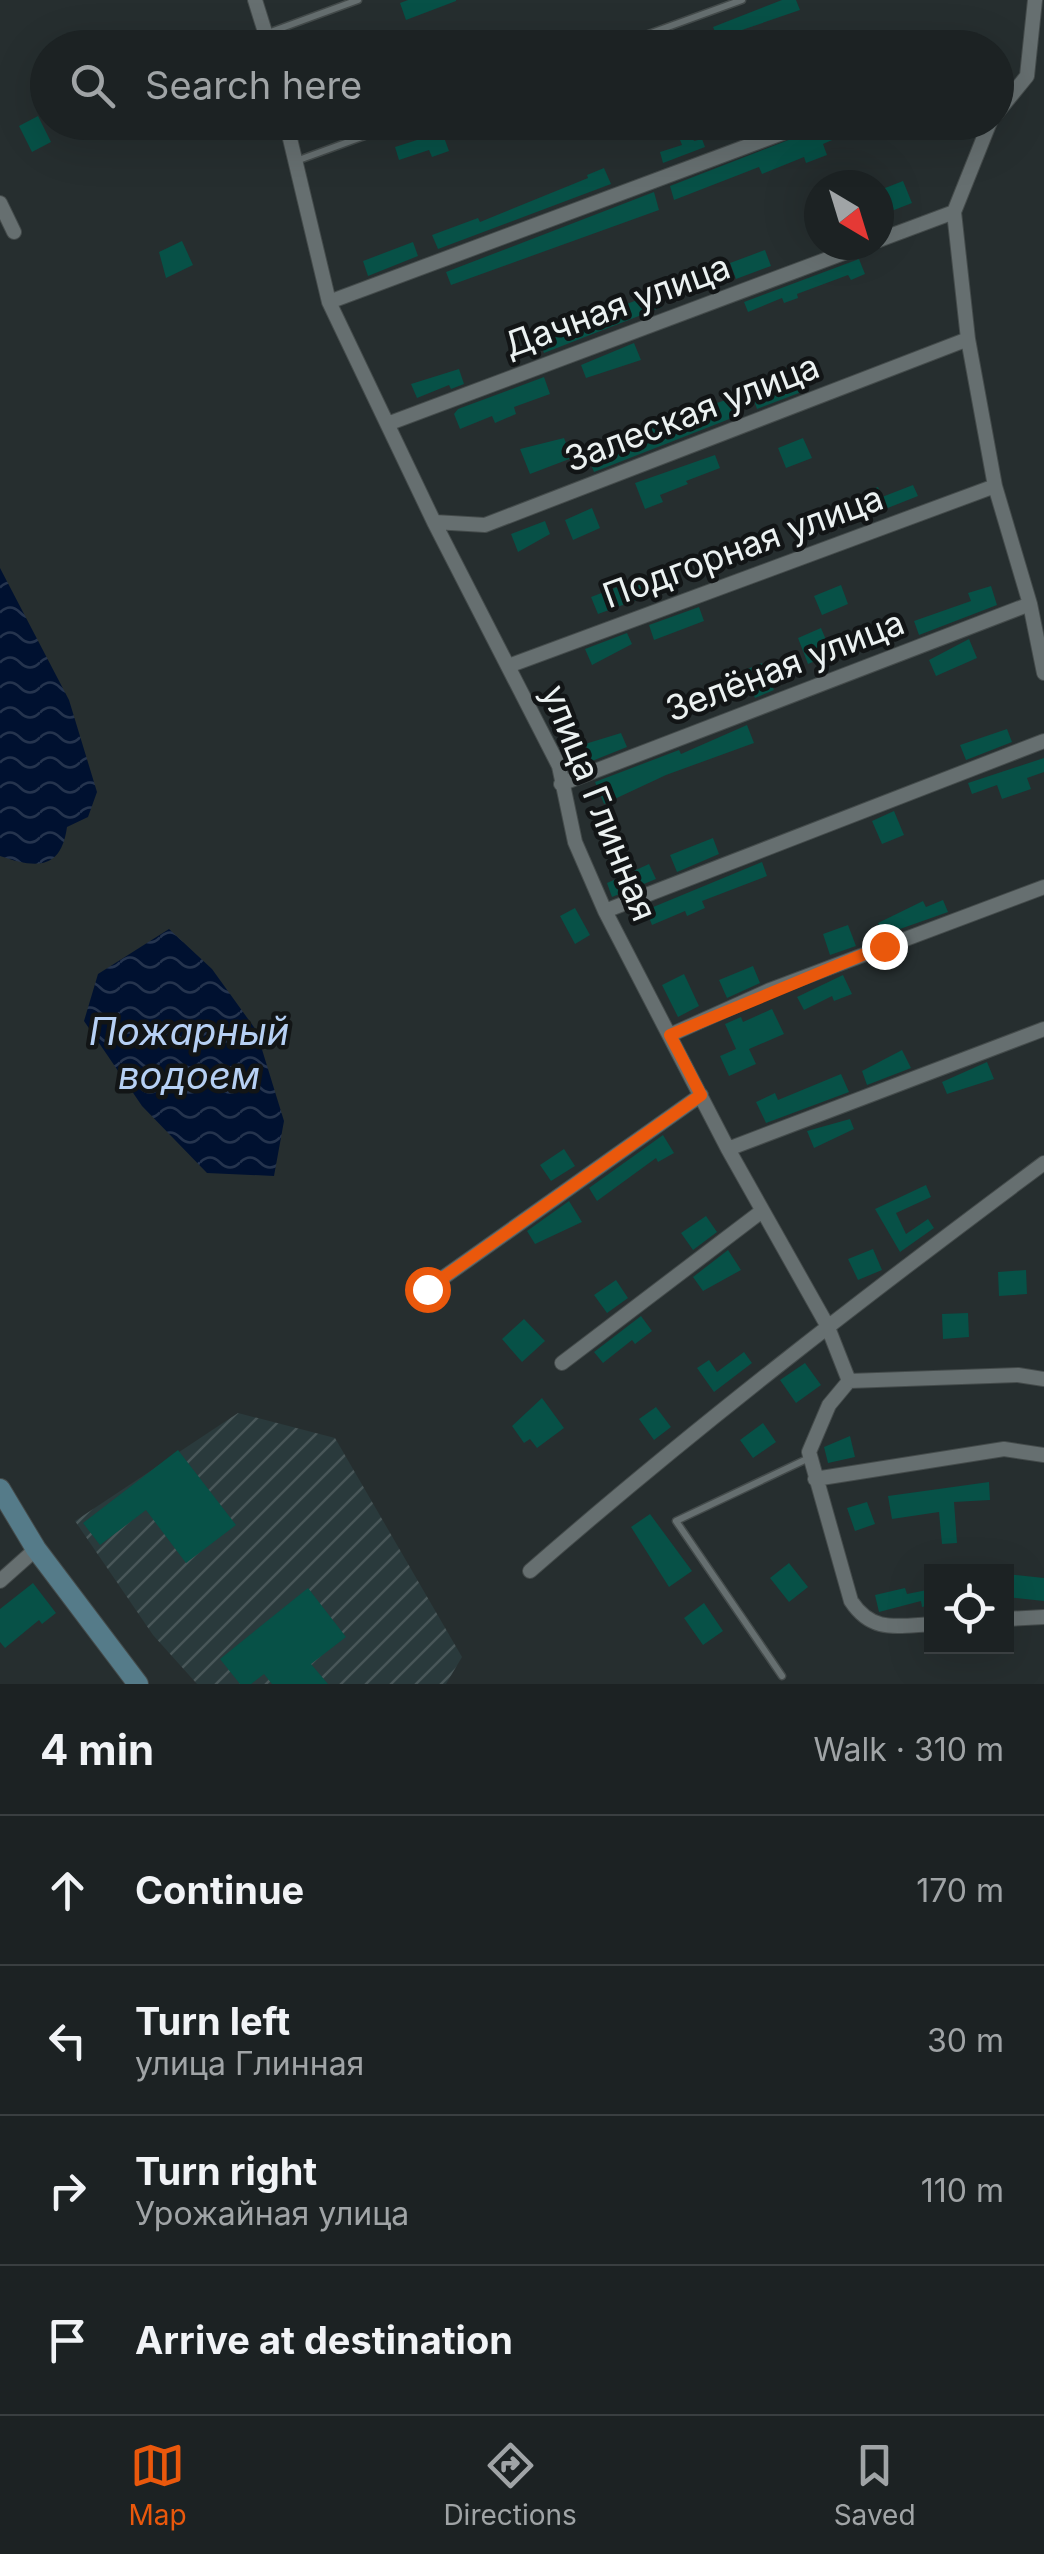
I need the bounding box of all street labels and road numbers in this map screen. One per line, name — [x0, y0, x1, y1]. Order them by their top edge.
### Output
street label: Дачная улица — [498, 245, 735, 365]
street label: Залеская улица — [558, 344, 825, 480]
street label: Подгорная улица — [597, 476, 889, 616]
street label: Зелёная улица — [660, 600, 910, 730]
street label: улица Глинная — [533, 678, 666, 927]

